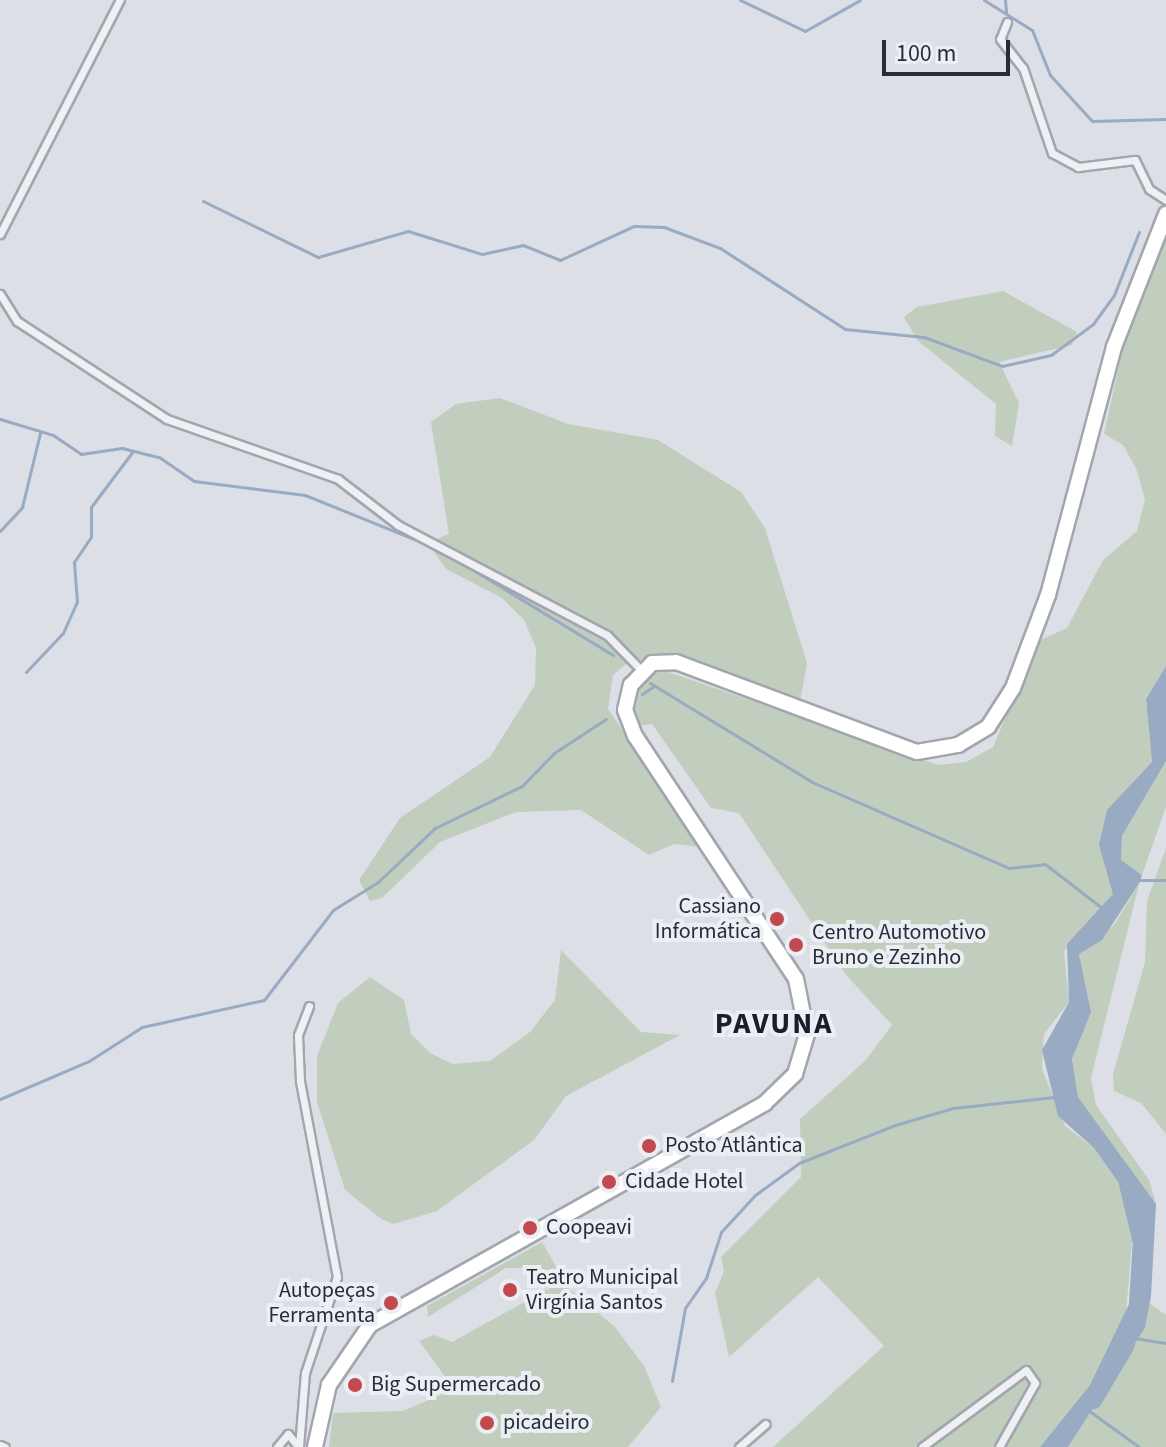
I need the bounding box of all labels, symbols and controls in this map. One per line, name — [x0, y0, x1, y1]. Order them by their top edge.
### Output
scale bar — [886, 24, 1014, 74]
text: 100 m — [896, 36, 956, 71]
place label: Cassiano Informática — [655, 893, 761, 944]
marker: Cassiano Informática — [768, 910, 786, 928]
place label: Centro Automotivo Bruno e Zezinho — [812, 919, 986, 970]
marker: Centro Automotivo Bruno e Zezinho — [787, 936, 805, 954]
district label: PAVUNA — [715, 1006, 833, 1042]
place label: Posto Atlântica — [665, 1133, 803, 1159]
marker: Posto Atlântica — [640, 1137, 658, 1155]
place label: Cidade Hotel — [625, 1169, 743, 1195]
marker: Cidade Hotel — [600, 1173, 618, 1191]
place label: Coopeavi — [546, 1215, 632, 1241]
marker: Coopeavi — [521, 1219, 539, 1237]
place label: Teatro Municipal Virgínia Santos — [526, 1264, 678, 1316]
place label: Autopeças Ferramenta — [268, 1277, 375, 1328]
marker: Teatro Municipal Virgínia Santos — [501, 1281, 519, 1299]
marker: Autopeças Ferramenta — [382, 1294, 400, 1312]
place label: Big Supermercado — [371, 1372, 541, 1398]
marker: Big Supermercado — [346, 1376, 364, 1394]
place label: picadeiro — [503, 1410, 589, 1436]
marker: picadeiro — [478, 1414, 496, 1432]

